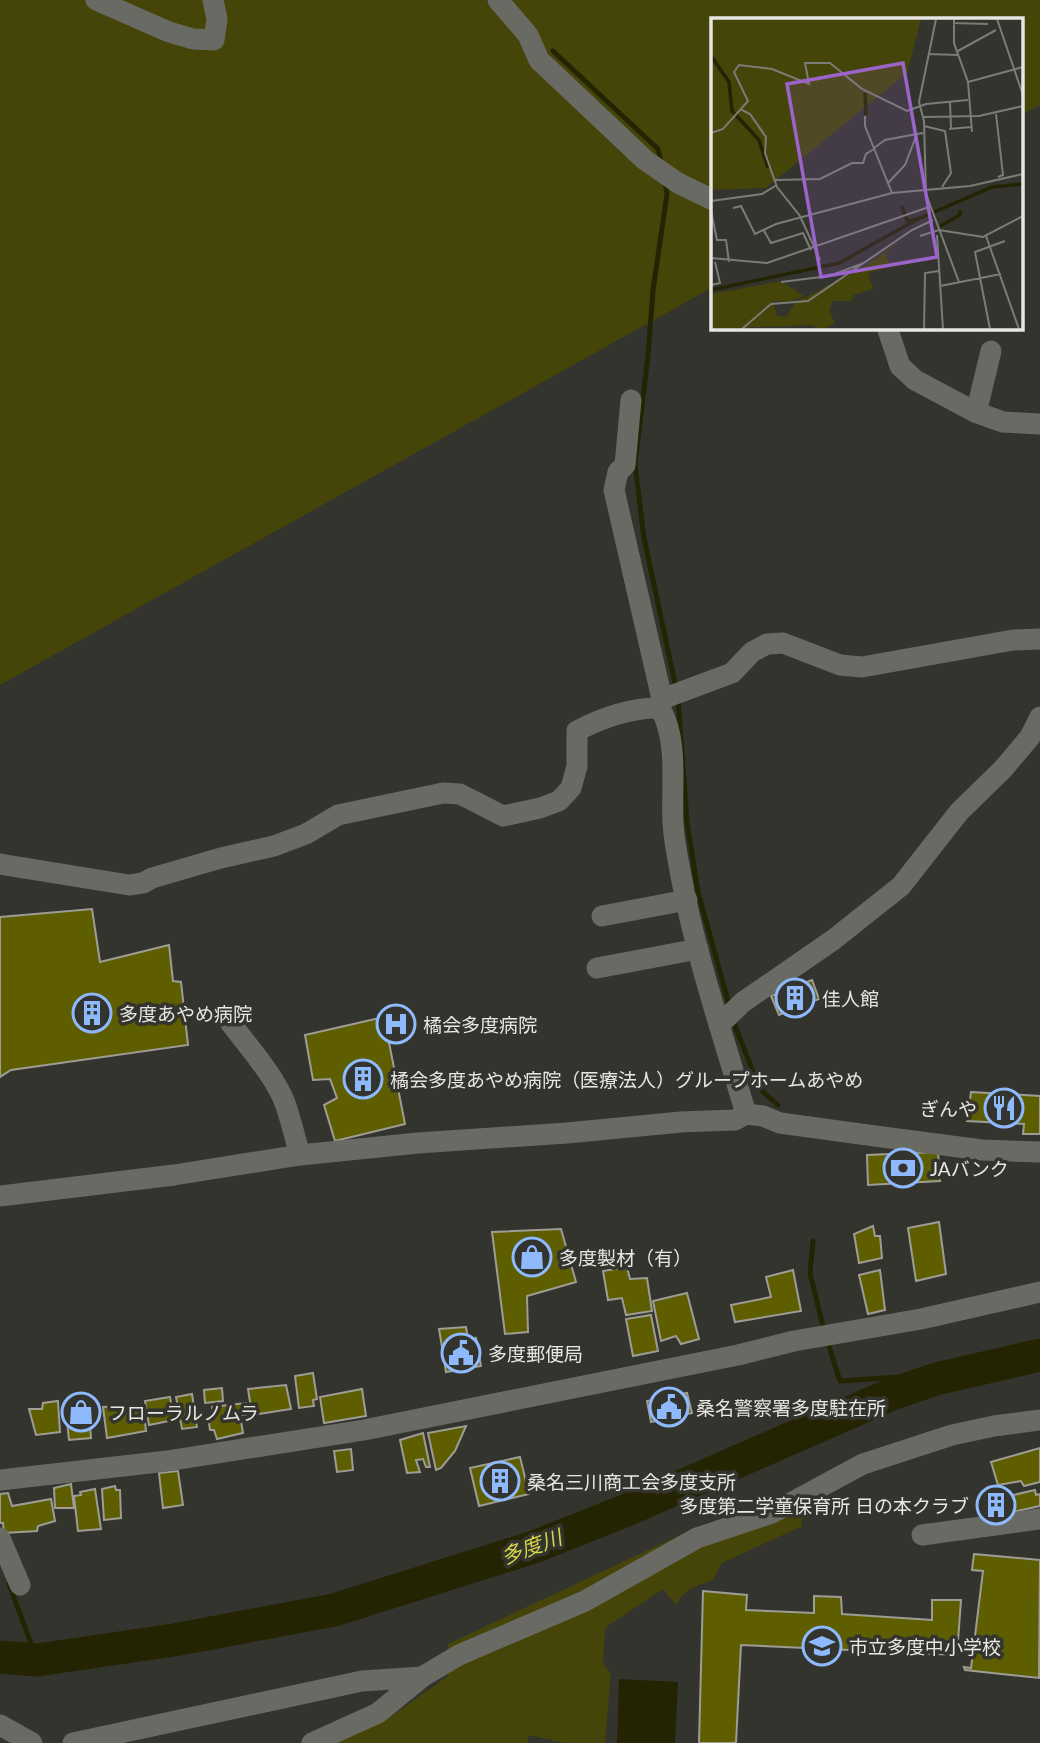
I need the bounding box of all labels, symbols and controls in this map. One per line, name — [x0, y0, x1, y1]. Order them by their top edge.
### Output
inset map — [711, 18, 1023, 329]
building icon: 佳人館 — [774, 977, 816, 1019]
place label: 佳人館 — [822, 987, 879, 1010]
building icon: 多度あやめ病院 — [71, 992, 113, 1034]
place label: 多度あやめ病院 — [119, 1002, 252, 1025]
hospital icon: 橘会多度病院 — [375, 1003, 417, 1045]
place label: 橘会多度病院 — [423, 1013, 537, 1036]
building icon: 橘会多度あやめ病院（医療法人）グループホームあやめ — [342, 1058, 384, 1100]
place label: 橘会多度あやめ病院（医療法人）グループホームあやめ — [390, 1068, 863, 1091]
restaurant icon: ぎんや — [983, 1087, 1025, 1129]
place label: ぎんや — [920, 1097, 977, 1120]
bank icon: JAバンク — [882, 1147, 924, 1189]
place label: JAバンク — [930, 1157, 1009, 1180]
shop icon: 多度製材（有） — [511, 1236, 553, 1278]
place label: 多度製材（有） — [559, 1246, 692, 1269]
public building icon: 多度郵便局 — [440, 1332, 482, 1374]
place label: 多度郵便局 — [488, 1342, 583, 1365]
public building icon: 桑名警察署多度駐在所 — [648, 1386, 690, 1428]
shop icon: フローラルノムラ — [60, 1391, 102, 1433]
place label: 桑名警察署多度駐在所 — [696, 1396, 886, 1419]
place label: フローラルノムラ — [108, 1401, 259, 1424]
building icon: 桑名三川商工会多度支所 — [479, 1460, 521, 1502]
place label: 桑名三川商工会多度支所 — [527, 1470, 736, 1493]
building icon: 多度第二学童保育所 日の本クラブ — [975, 1484, 1017, 1526]
place label: 多度第二学童保育所 日の本クラブ — [679, 1494, 969, 1517]
water label: 多度川 — [497, 1523, 567, 1569]
school or university icon: 市立多度中小学校 — [801, 1625, 843, 1667]
place label: 市立多度中小学校 — [849, 1635, 1001, 1658]

